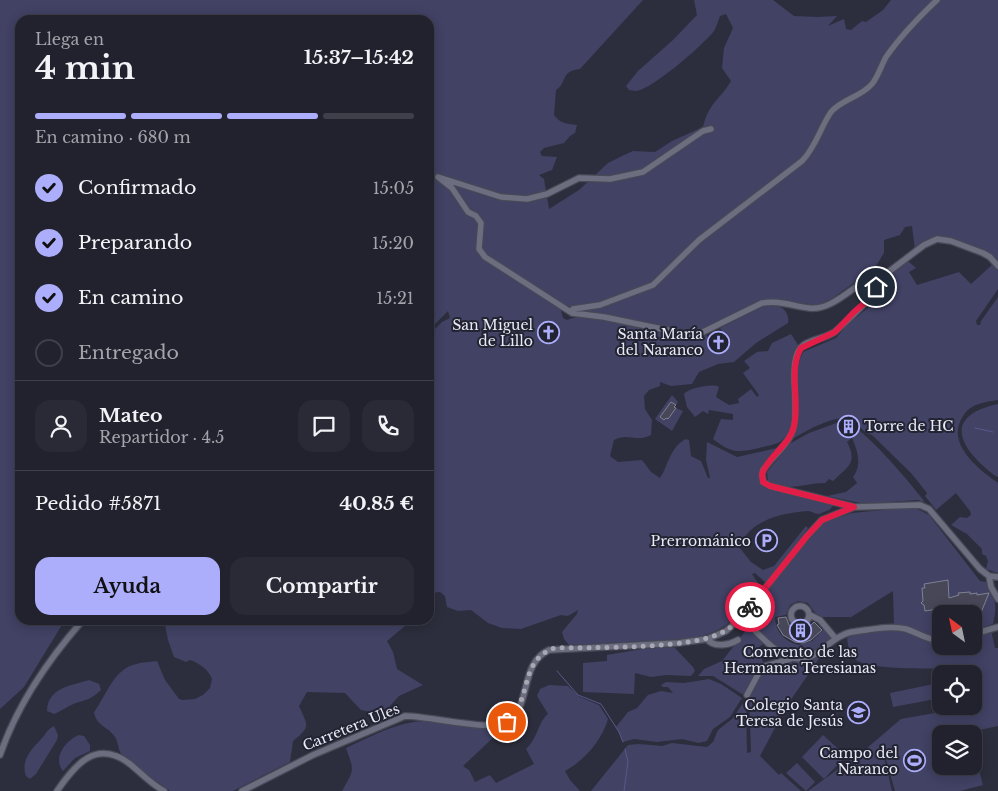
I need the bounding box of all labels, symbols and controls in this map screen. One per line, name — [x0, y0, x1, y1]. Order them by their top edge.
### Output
text: Llega en — [35, 29, 104, 49]
text: 15:37–15:42 — [304, 46, 414, 69]
text: 4 min — [35, 48, 135, 88]
text: En camino · 680 m — [35, 127, 191, 147]
icon: check — [35, 174, 63, 202]
text: Confirmado — [78, 176, 196, 199]
text: 15:05 — [373, 178, 414, 198]
icon: check — [35, 229, 63, 257]
text: Preparando — [78, 231, 192, 254]
text: 15:20 — [372, 233, 414, 253]
pin — [855, 266, 897, 308]
icon: home — [862, 273, 890, 301]
icon: check — [35, 284, 63, 312]
text: En camino — [78, 286, 183, 309]
text: 15:21 — [376, 288, 414, 308]
place label: San Miguel de Lillo — [452, 316, 533, 350]
church icon: San Miguel de Lillo — [537, 321, 561, 345]
place label: Santa María del Naranco — [616, 325, 703, 359]
church icon: Santa María del Naranco — [707, 330, 731, 354]
text: Entregado — [78, 341, 179, 364]
button: person — [35, 400, 87, 452]
button: chat — [298, 400, 350, 452]
button: phone — [362, 400, 414, 452]
text: Mateo — [99, 404, 163, 427]
building icon: Torre de HC — [836, 414, 860, 438]
place label: Torre de HC — [864, 417, 954, 435]
text: Repartidor · 4.5 — [99, 427, 224, 447]
text: Pedido #5871 — [35, 492, 161, 515]
text: 40.85 € — [340, 492, 414, 515]
parking icon: Prerrománico — [755, 529, 779, 553]
place label: Prerrománico — [651, 532, 751, 550]
button: Ayuda — [35, 557, 220, 615]
button: Compartir — [230, 557, 414, 615]
courier — [725, 582, 775, 632]
icon: bike — [736, 593, 764, 621]
north arrow — [932, 605, 982, 655]
map controls — [932, 605, 982, 775]
building icon: Convento de las Hermanas Teresianas — [788, 618, 812, 642]
place label: Convento de las Hermanas Teresianas — [724, 643, 876, 677]
button: locate — [932, 665, 982, 715]
place label: Colegio Santa Teresa de Jesús — [736, 696, 843, 730]
street label: Carretera Ules — [300, 699, 402, 755]
pin — [486, 701, 528, 743]
school or university icon: Colegio Santa Teresa de Jesús — [847, 701, 871, 725]
icon: bag — [493, 708, 521, 736]
button: layers — [932, 725, 982, 775]
place label: Campo del Naranco — [819, 744, 898, 778]
sports icon: Campo del Naranco — [902, 749, 926, 773]

